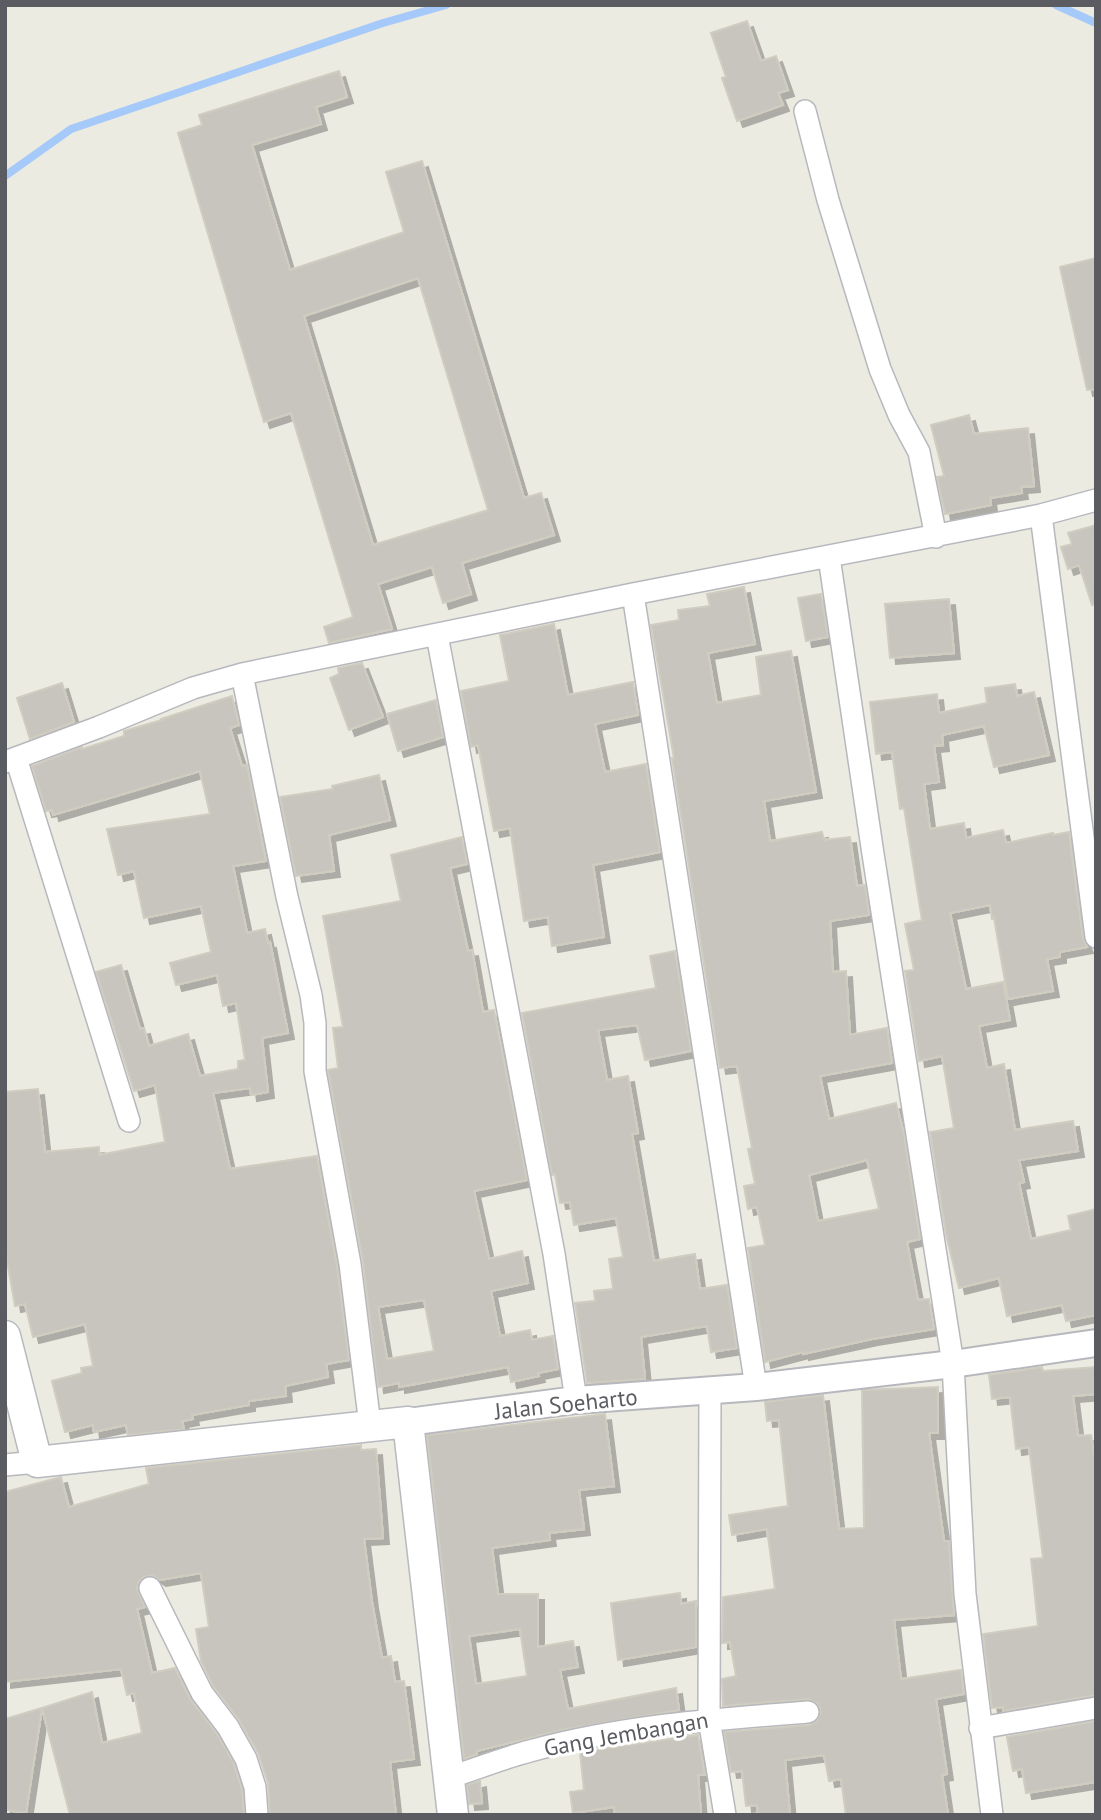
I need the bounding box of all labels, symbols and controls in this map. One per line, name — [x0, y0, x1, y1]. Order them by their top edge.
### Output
street label: Jalan Soeharto — [492, 1382, 639, 1426]
street label: Gang Jembangan — [541, 1705, 710, 1762]

